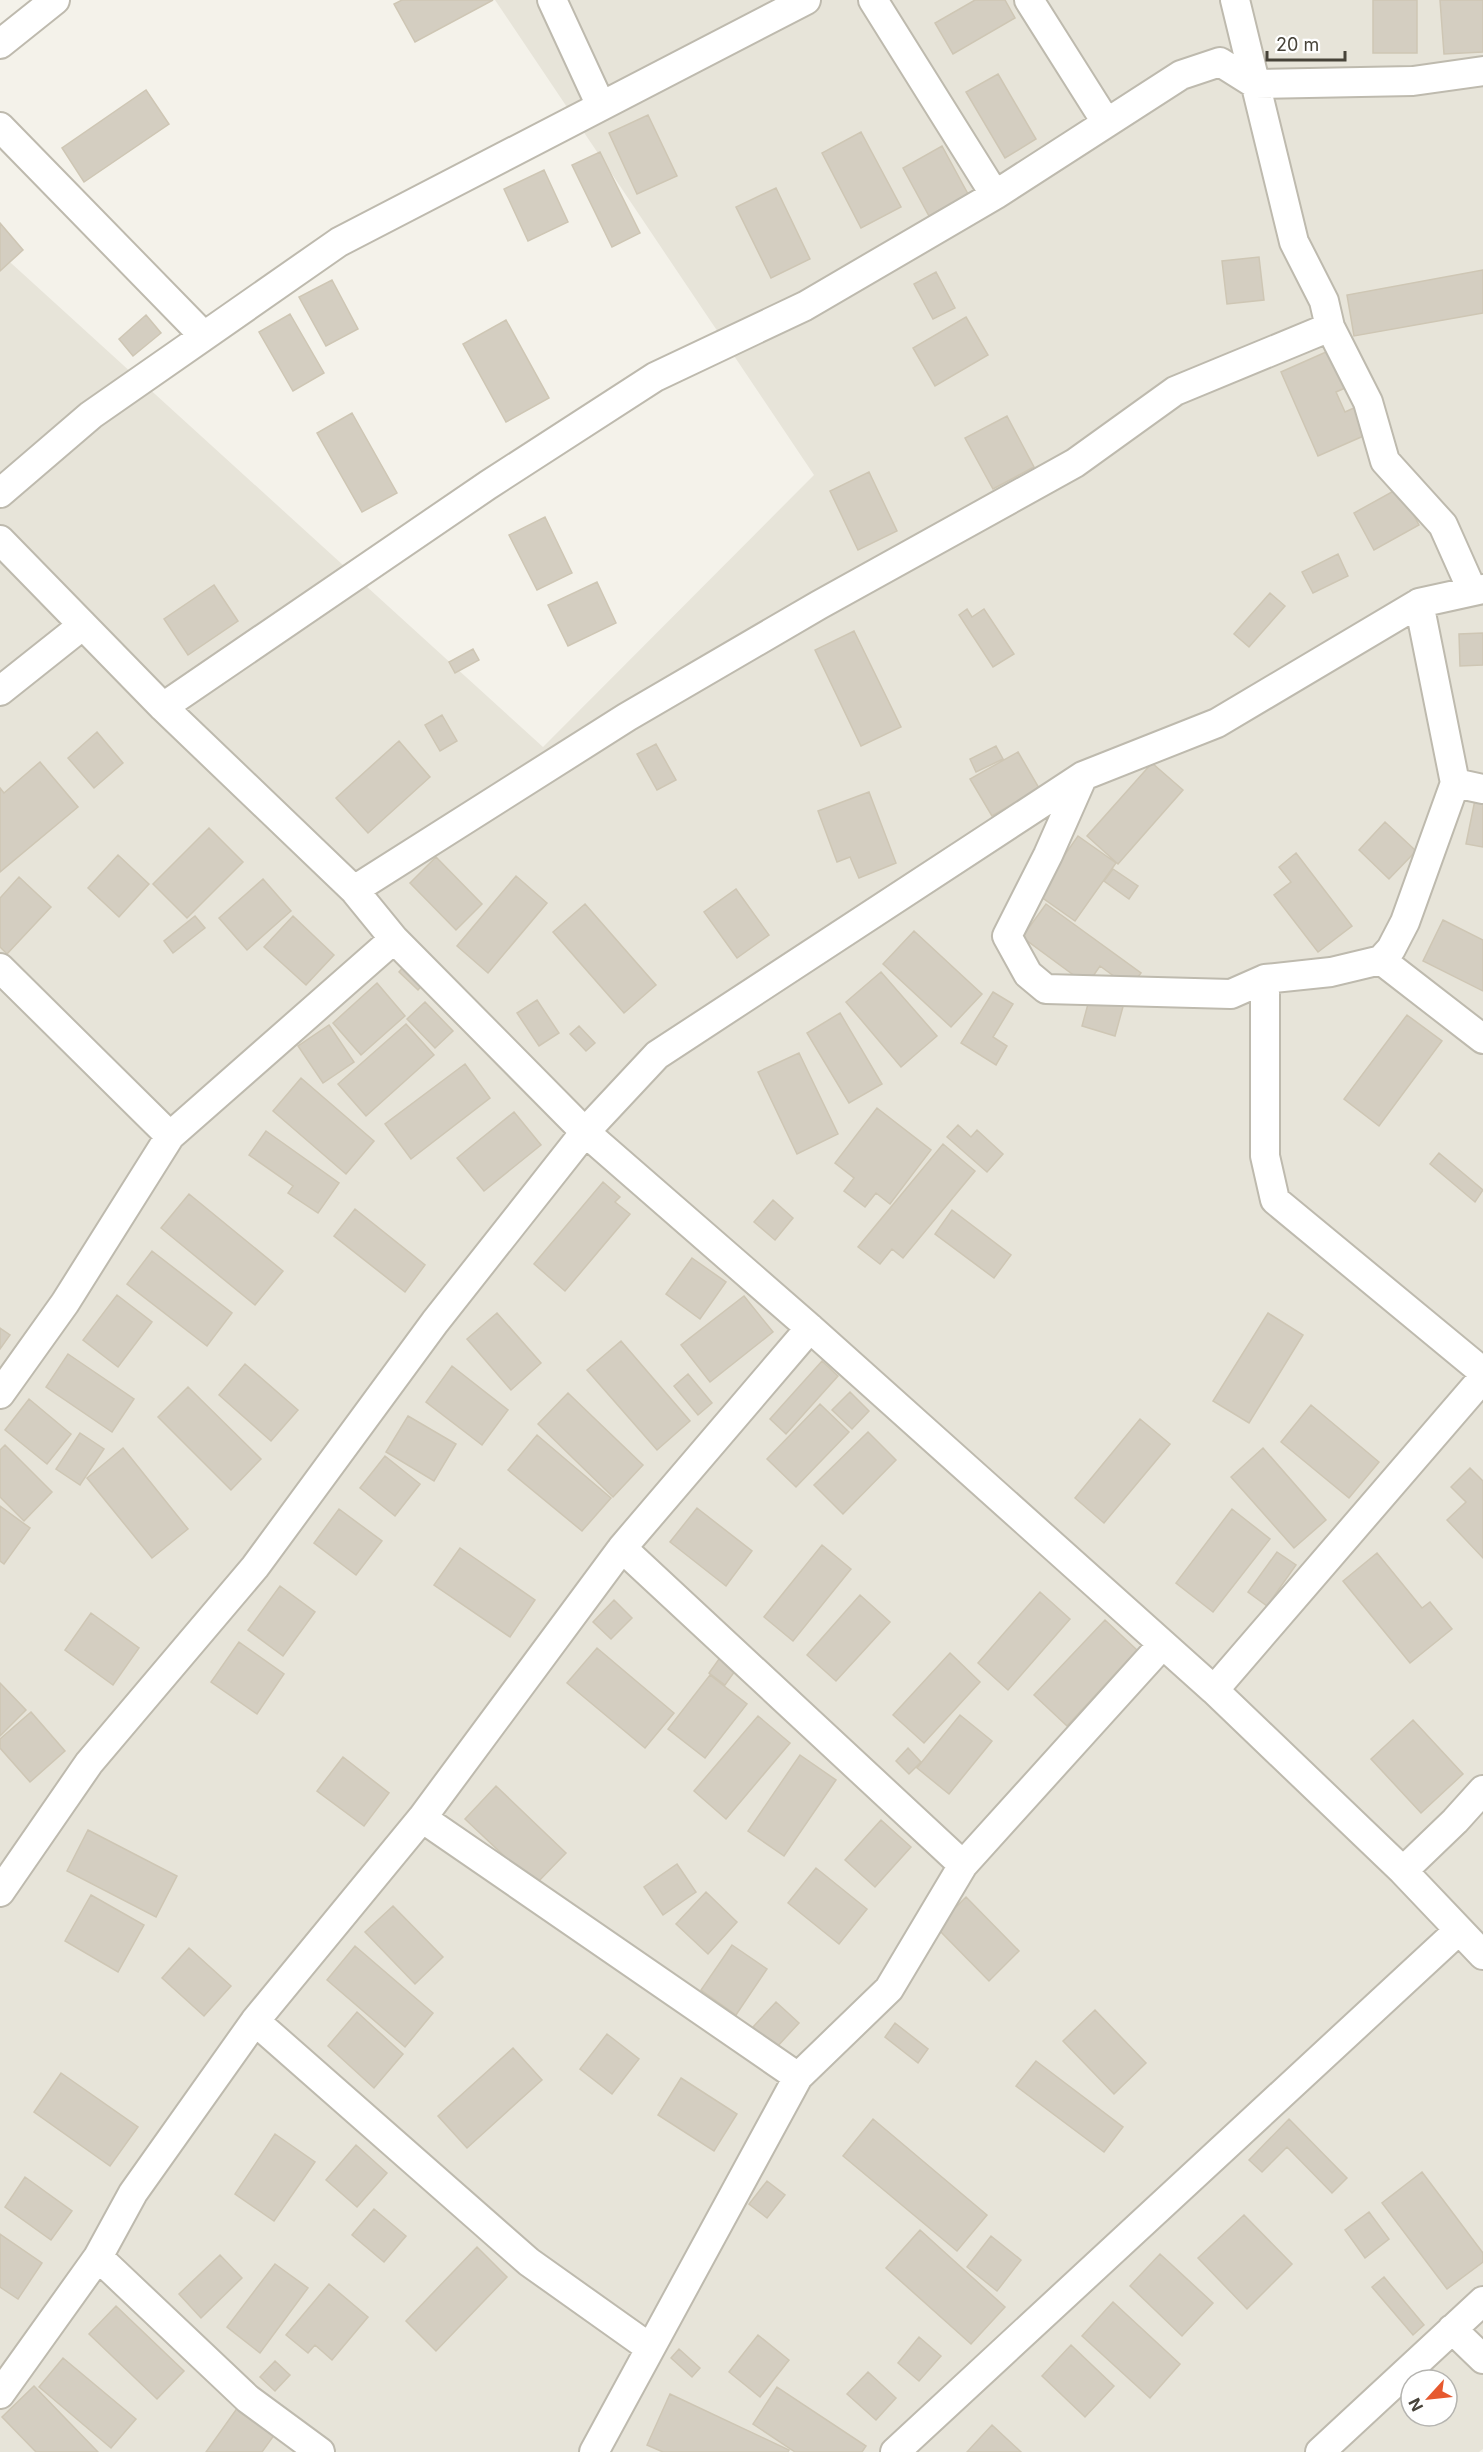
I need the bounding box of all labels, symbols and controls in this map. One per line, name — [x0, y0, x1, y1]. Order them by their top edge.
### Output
scale bar — [1267, 24, 1345, 62]
text: 20 m — [1276, 34, 1319, 55]
north arrow — [1399, 2368, 1459, 2428]
text: N — [1404, 2395, 1427, 2415]

